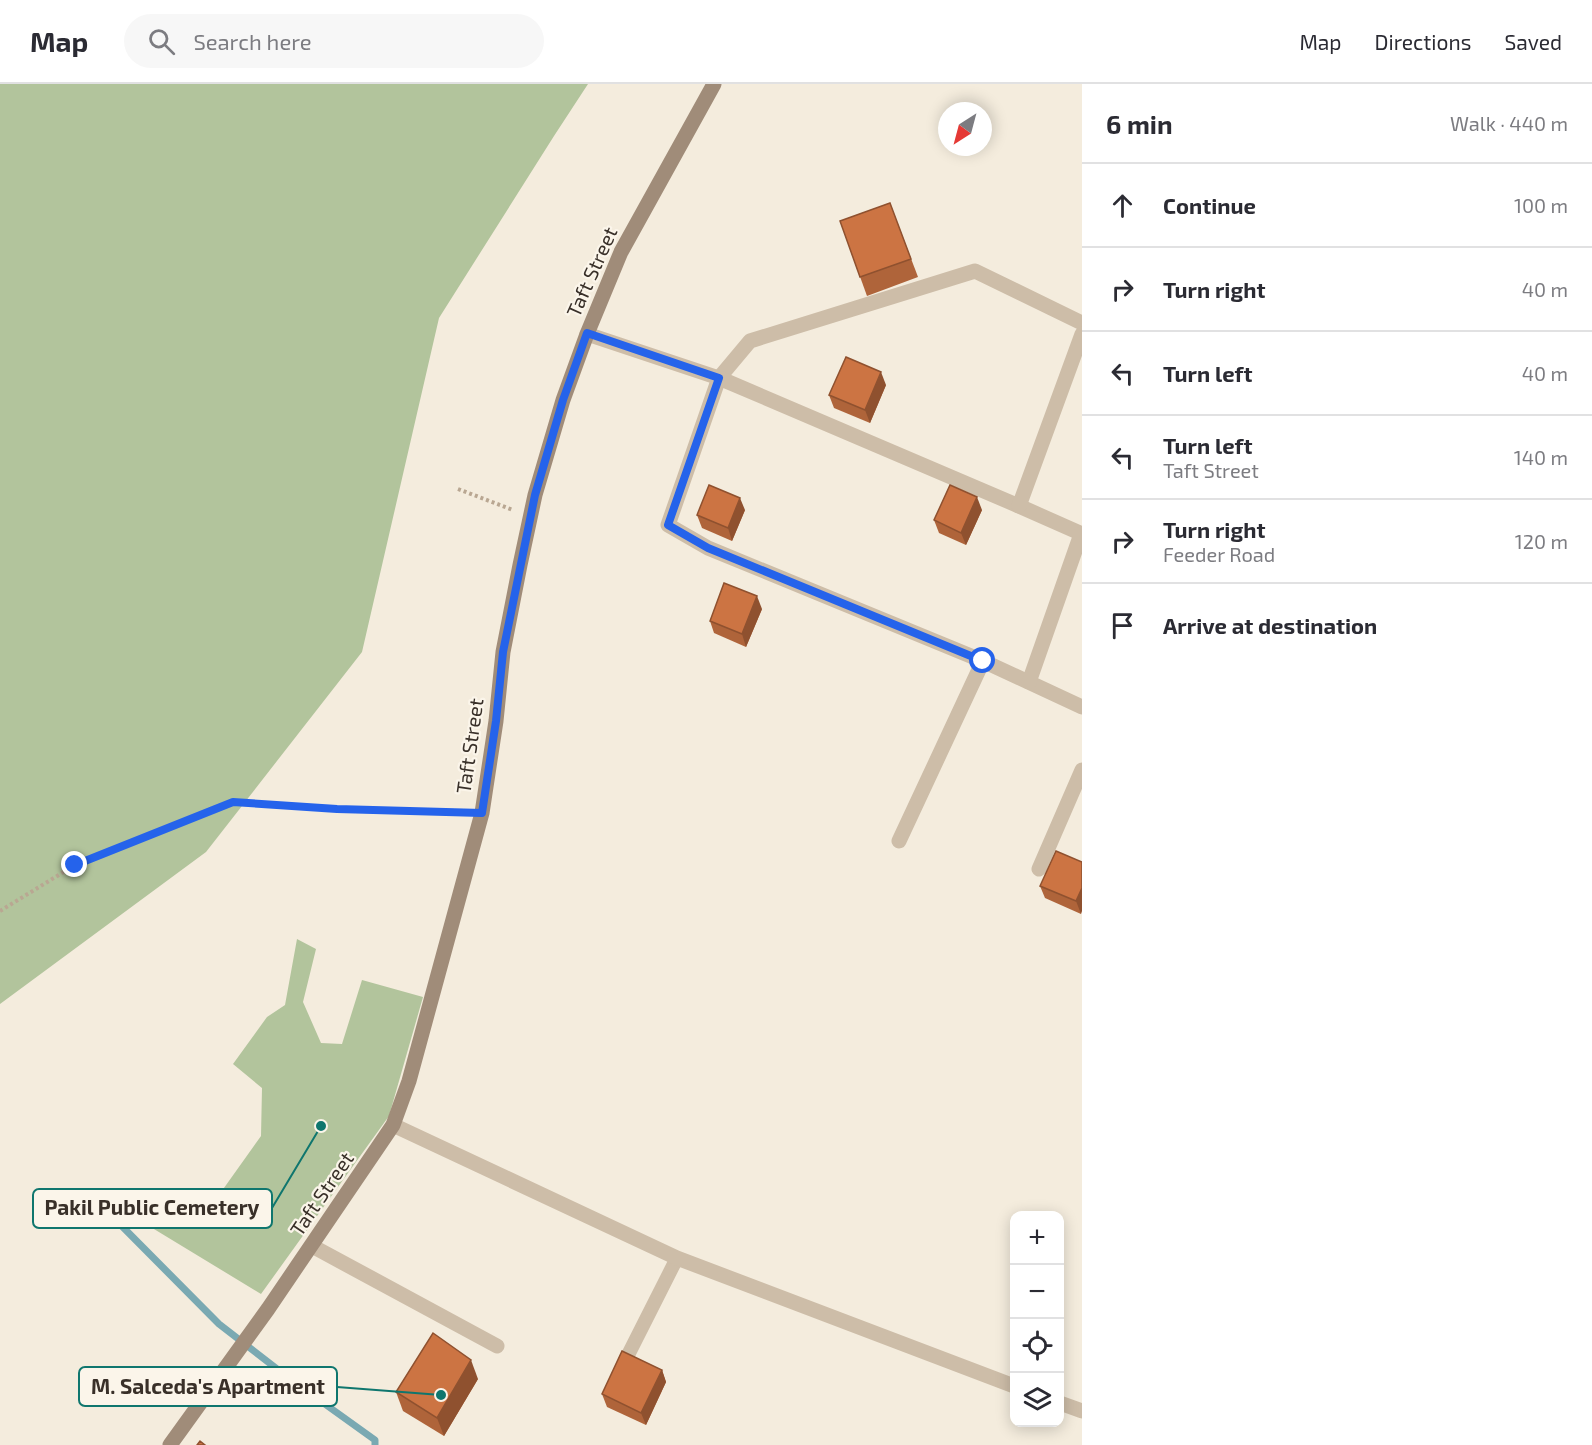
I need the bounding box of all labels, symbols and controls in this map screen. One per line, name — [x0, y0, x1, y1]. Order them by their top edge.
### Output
search box — [124, 14, 544, 68]
text: Map — [30, 24, 88, 58]
icon: search — [145, 25, 178, 58]
text: Search here — [193, 28, 312, 54]
text: Map — [1299, 29, 1342, 54]
text: Directions — [1375, 29, 1471, 54]
text: Saved — [1504, 29, 1562, 54]
north arrow — [938, 102, 992, 156]
text: 6 min — [1106, 108, 1173, 139]
text: Walk · 440 m — [1450, 111, 1568, 135]
icon: ahead — [1106, 189, 1139, 222]
text: Continue — [1163, 192, 1256, 218]
text: 100 m — [1514, 193, 1568, 217]
street label: Taft Street — [561, 223, 622, 320]
icon: right — [1106, 273, 1139, 306]
text: Turn right — [1163, 276, 1265, 302]
text: 40 m — [1522, 277, 1568, 301]
icon: left — [1106, 357, 1139, 390]
text: Turn left — [1163, 360, 1252, 386]
text: 40 m — [1522, 361, 1568, 385]
text: Turn left — [1163, 432, 1252, 458]
icon: left — [1106, 441, 1139, 474]
text: 140 m — [1514, 445, 1568, 469]
text: Taft Street — [1163, 458, 1259, 482]
text: Turn right — [1163, 516, 1265, 542]
icon: right — [1106, 525, 1139, 558]
text: 120 m — [1515, 529, 1568, 553]
text: Feeder Road — [1163, 542, 1275, 566]
icon: arrive — [1106, 609, 1139, 642]
text: Arrive at destination — [1163, 612, 1377, 638]
route start — [969, 647, 995, 673]
street label: Taft Street — [450, 696, 488, 795]
route end — [61, 851, 87, 877]
street label: Taft Street — [284, 1147, 358, 1240]
callout: Pakil Public Cemetery — [33, 1189, 272, 1228]
text: Pakil Public Cemetery — [44, 1194, 260, 1220]
map controls — [1010, 1211, 1064, 1427]
button: + — [1010, 1211, 1064, 1265]
button: − — [1010, 1265, 1064, 1319]
button: locate — [1010, 1319, 1064, 1373]
callout: M. Salceda's Apartment — [79, 1367, 337, 1406]
text: M. Salceda's Apartment — [91, 1373, 325, 1398]
button: layers — [1010, 1373, 1064, 1427]

